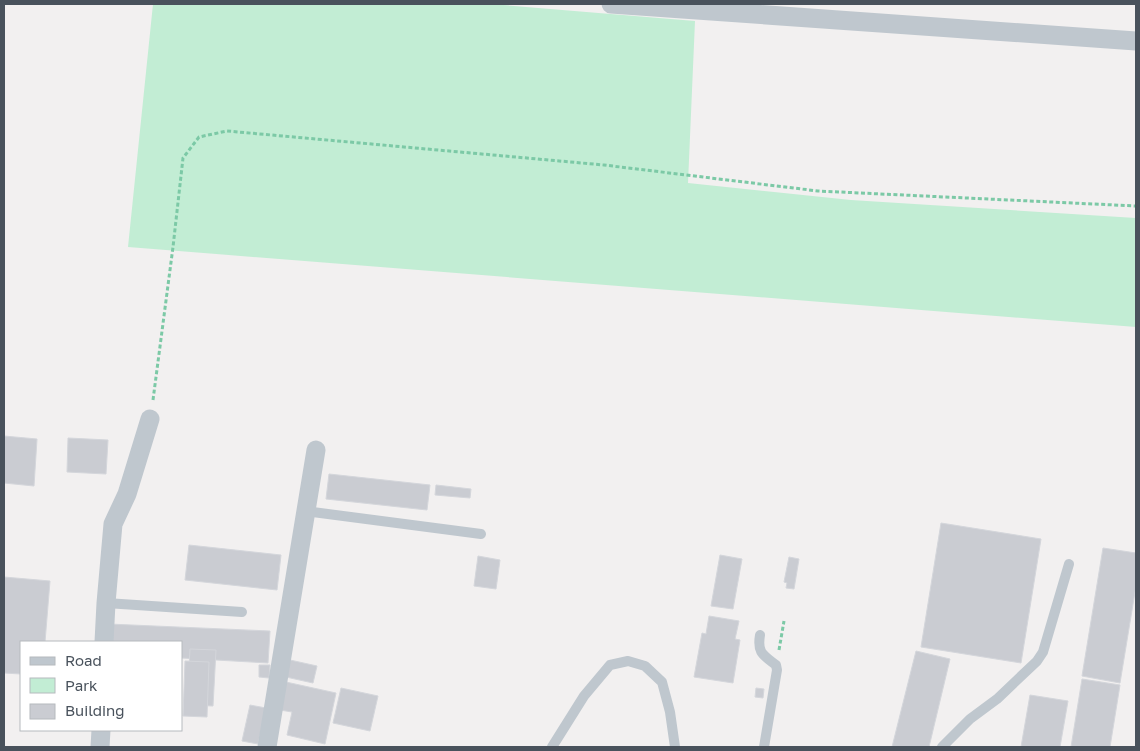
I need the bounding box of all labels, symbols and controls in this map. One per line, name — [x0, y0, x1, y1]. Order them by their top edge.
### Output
legend — [20, 641, 182, 731]
text: Road — [65, 651, 102, 669]
text: Park — [65, 676, 98, 694]
text: Building — [65, 701, 125, 719]

